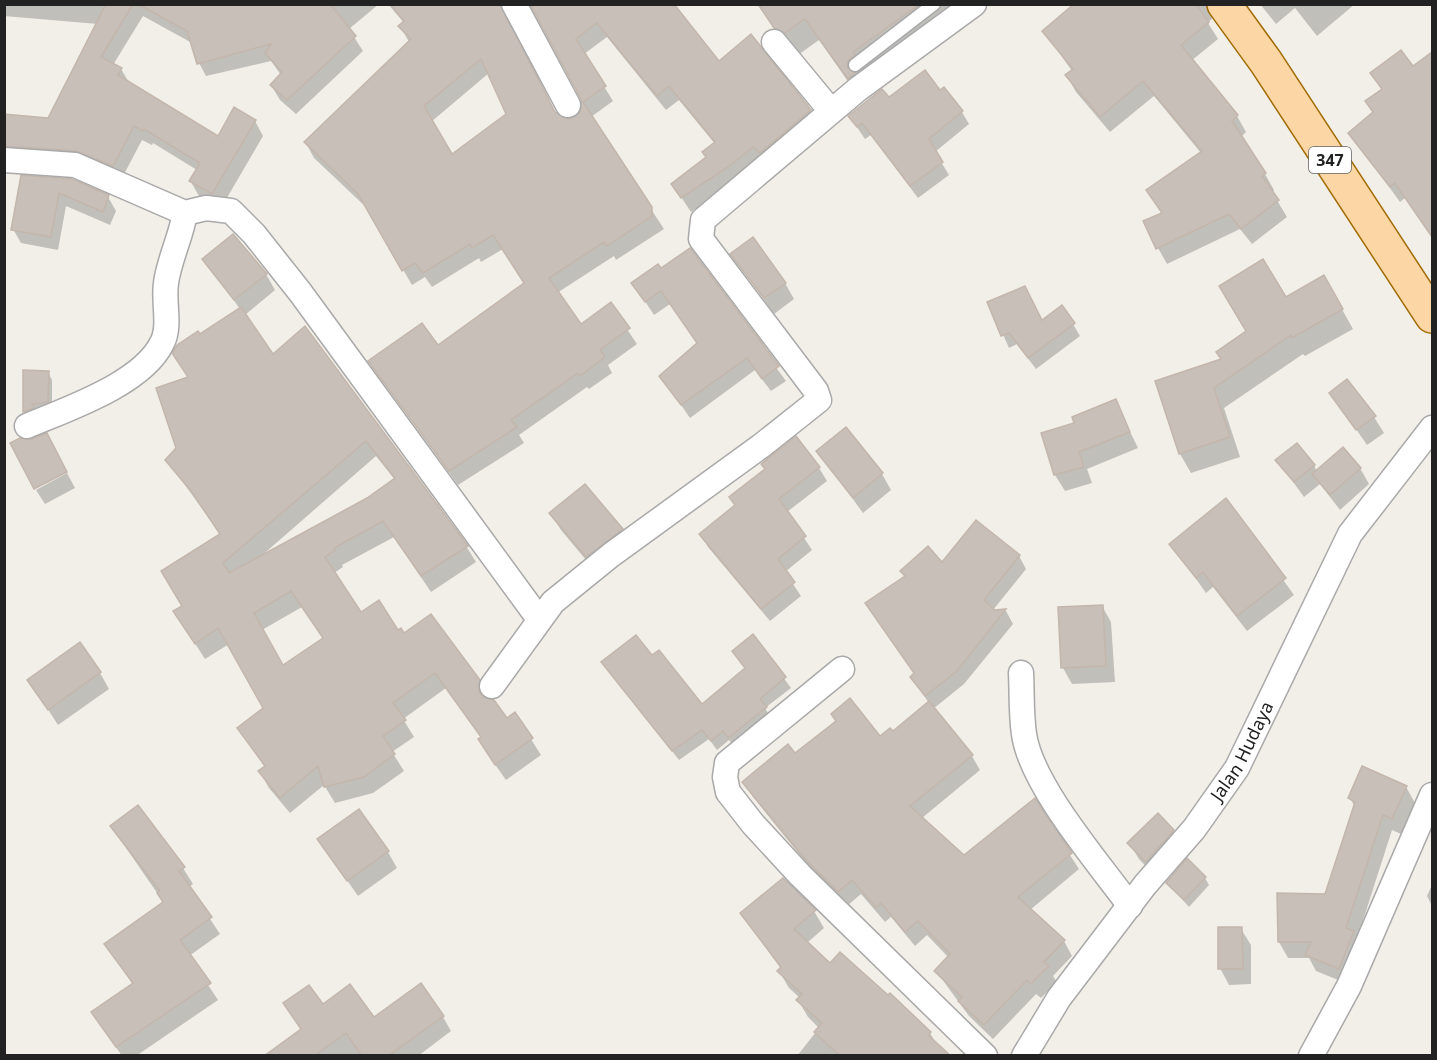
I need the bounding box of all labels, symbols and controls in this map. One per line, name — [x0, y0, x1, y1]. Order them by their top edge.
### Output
road number: 347 — [1309, 147, 1351, 173]
street label: Jalan Hudaya — [1203, 697, 1278, 807]

